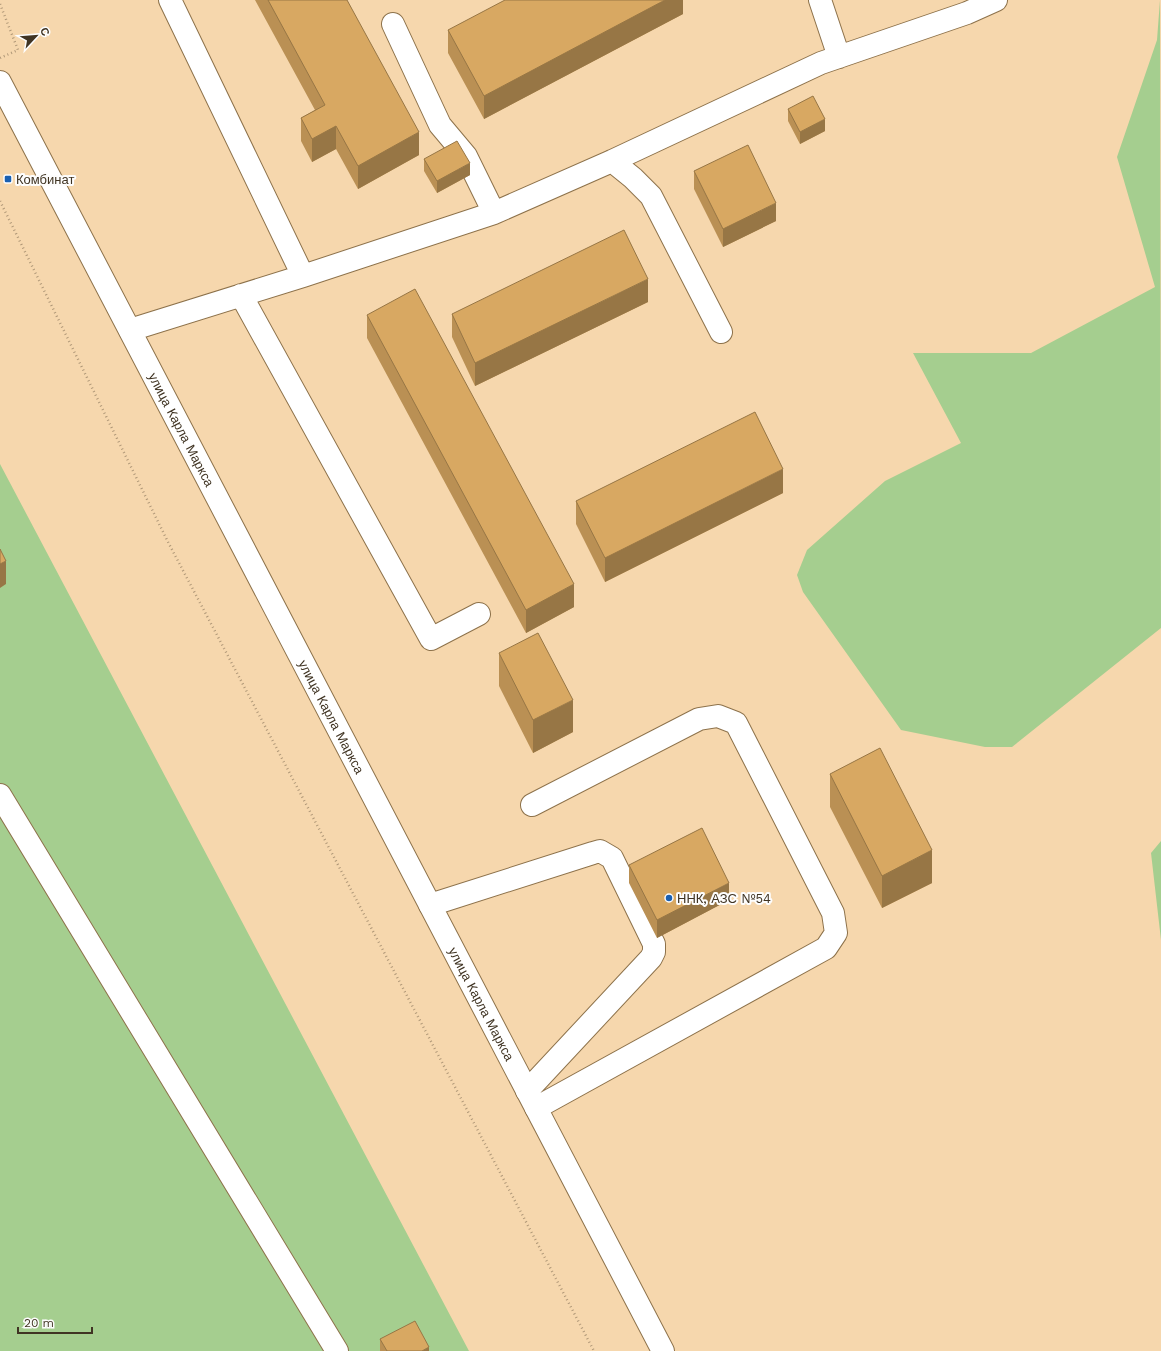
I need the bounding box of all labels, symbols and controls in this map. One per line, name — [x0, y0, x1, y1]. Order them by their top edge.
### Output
north arrow — [16, 16, 56, 56]
text: С — [37, 25, 52, 38]
place label: Комбинат — [16, 172, 74, 187]
marker: Комбинат — [3, 174, 13, 184]
street label: улица Карла Маркса — [146, 370, 218, 489]
street label: улица Карла Маркса — [296, 657, 368, 777]
place label: ННК, АЗС №54 — [677, 891, 771, 906]
marker: ННК, АЗС №54 — [664, 893, 674, 903]
street label: улица Карла Маркса — [446, 944, 518, 1064]
scale bar — [18, 1309, 92, 1335]
text: 20 m — [24, 1316, 54, 1330]

